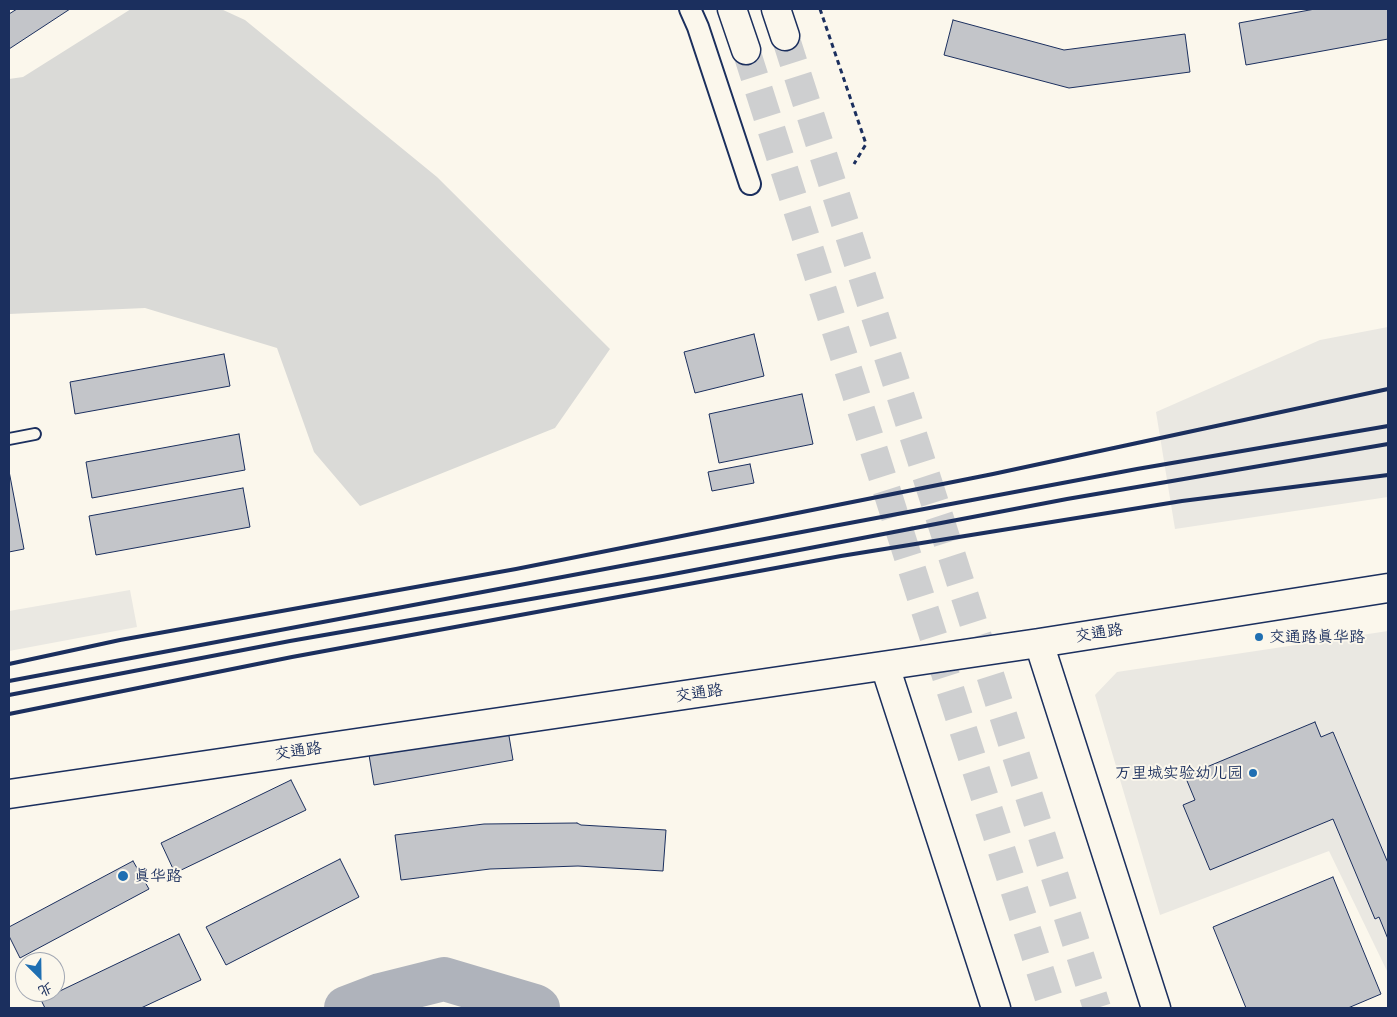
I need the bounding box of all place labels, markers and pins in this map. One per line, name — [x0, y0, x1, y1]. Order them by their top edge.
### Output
place label: 交通路真华路 — [1269, 627, 1365, 647]
marker: 交通路真华路 — [1253, 631, 1265, 643]
place label: 万里城实验幼儿园 — [1115, 763, 1243, 783]
marker: 万里城实验幼儿园 — [1247, 767, 1259, 779]
place label: 真华路 — [134, 866, 182, 886]
marker: 真华路 — [116, 869, 130, 883]

